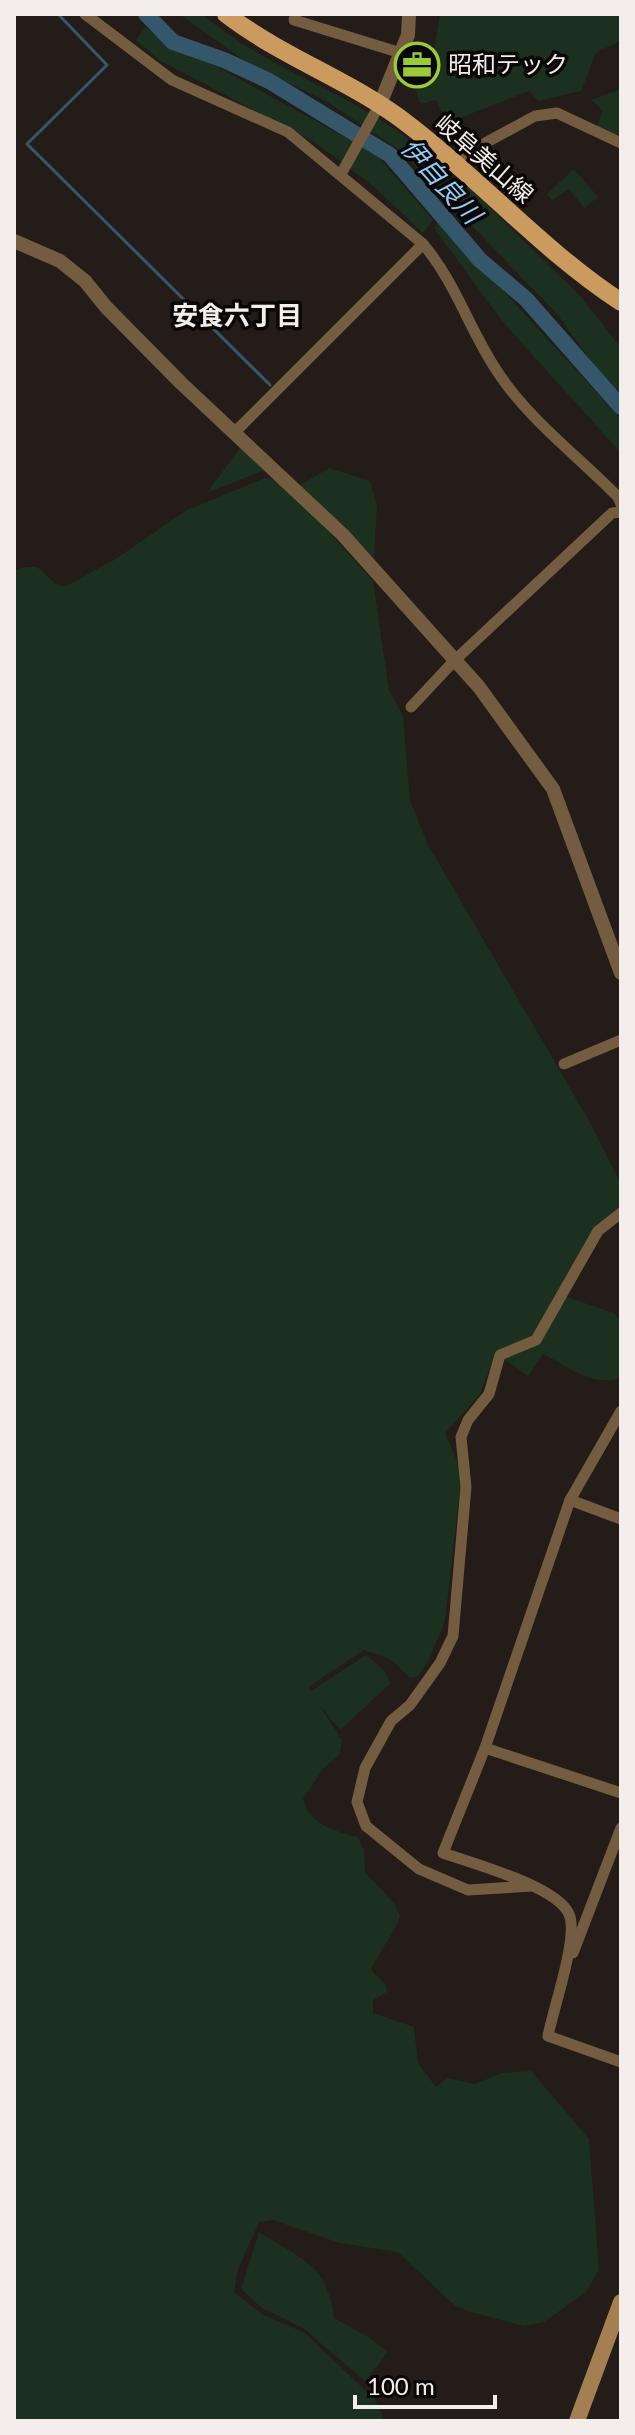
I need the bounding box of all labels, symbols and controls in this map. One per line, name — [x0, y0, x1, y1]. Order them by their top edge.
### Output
office icon: 昭和テック — [393, 41, 441, 89]
place label: 昭和テック — [448, 49, 568, 78]
street label: 岐阜美山線 — [430, 108, 540, 208]
water label: 伊自良川 — [395, 131, 490, 232]
district label: 安食六丁目 — [172, 299, 302, 331]
scale bar — [355, 2359, 495, 2409]
text: 100 m — [367, 2371, 435, 2400]

